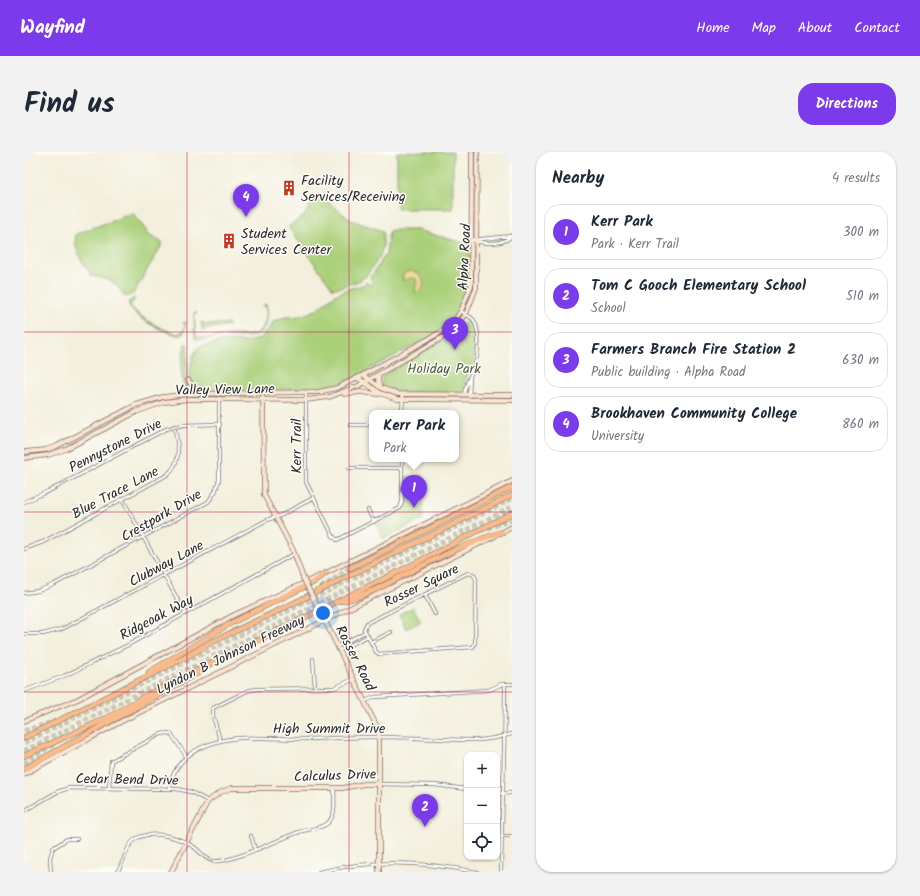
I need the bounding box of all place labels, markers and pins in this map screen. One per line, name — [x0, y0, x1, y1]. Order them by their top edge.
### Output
place label: Facility Services/Receiving — [301, 170, 406, 208]
building icon: Facility Services/Receiving — [280, 179, 298, 197]
pin: 4 — [233, 184, 259, 217]
place label: Student Services Center — [241, 223, 333, 261]
building icon: Student Services Center — [220, 232, 238, 250]
pin: 3 — [442, 317, 468, 350]
pin: 1 — [401, 475, 427, 508]
pin: 2 — [412, 794, 438, 827]

